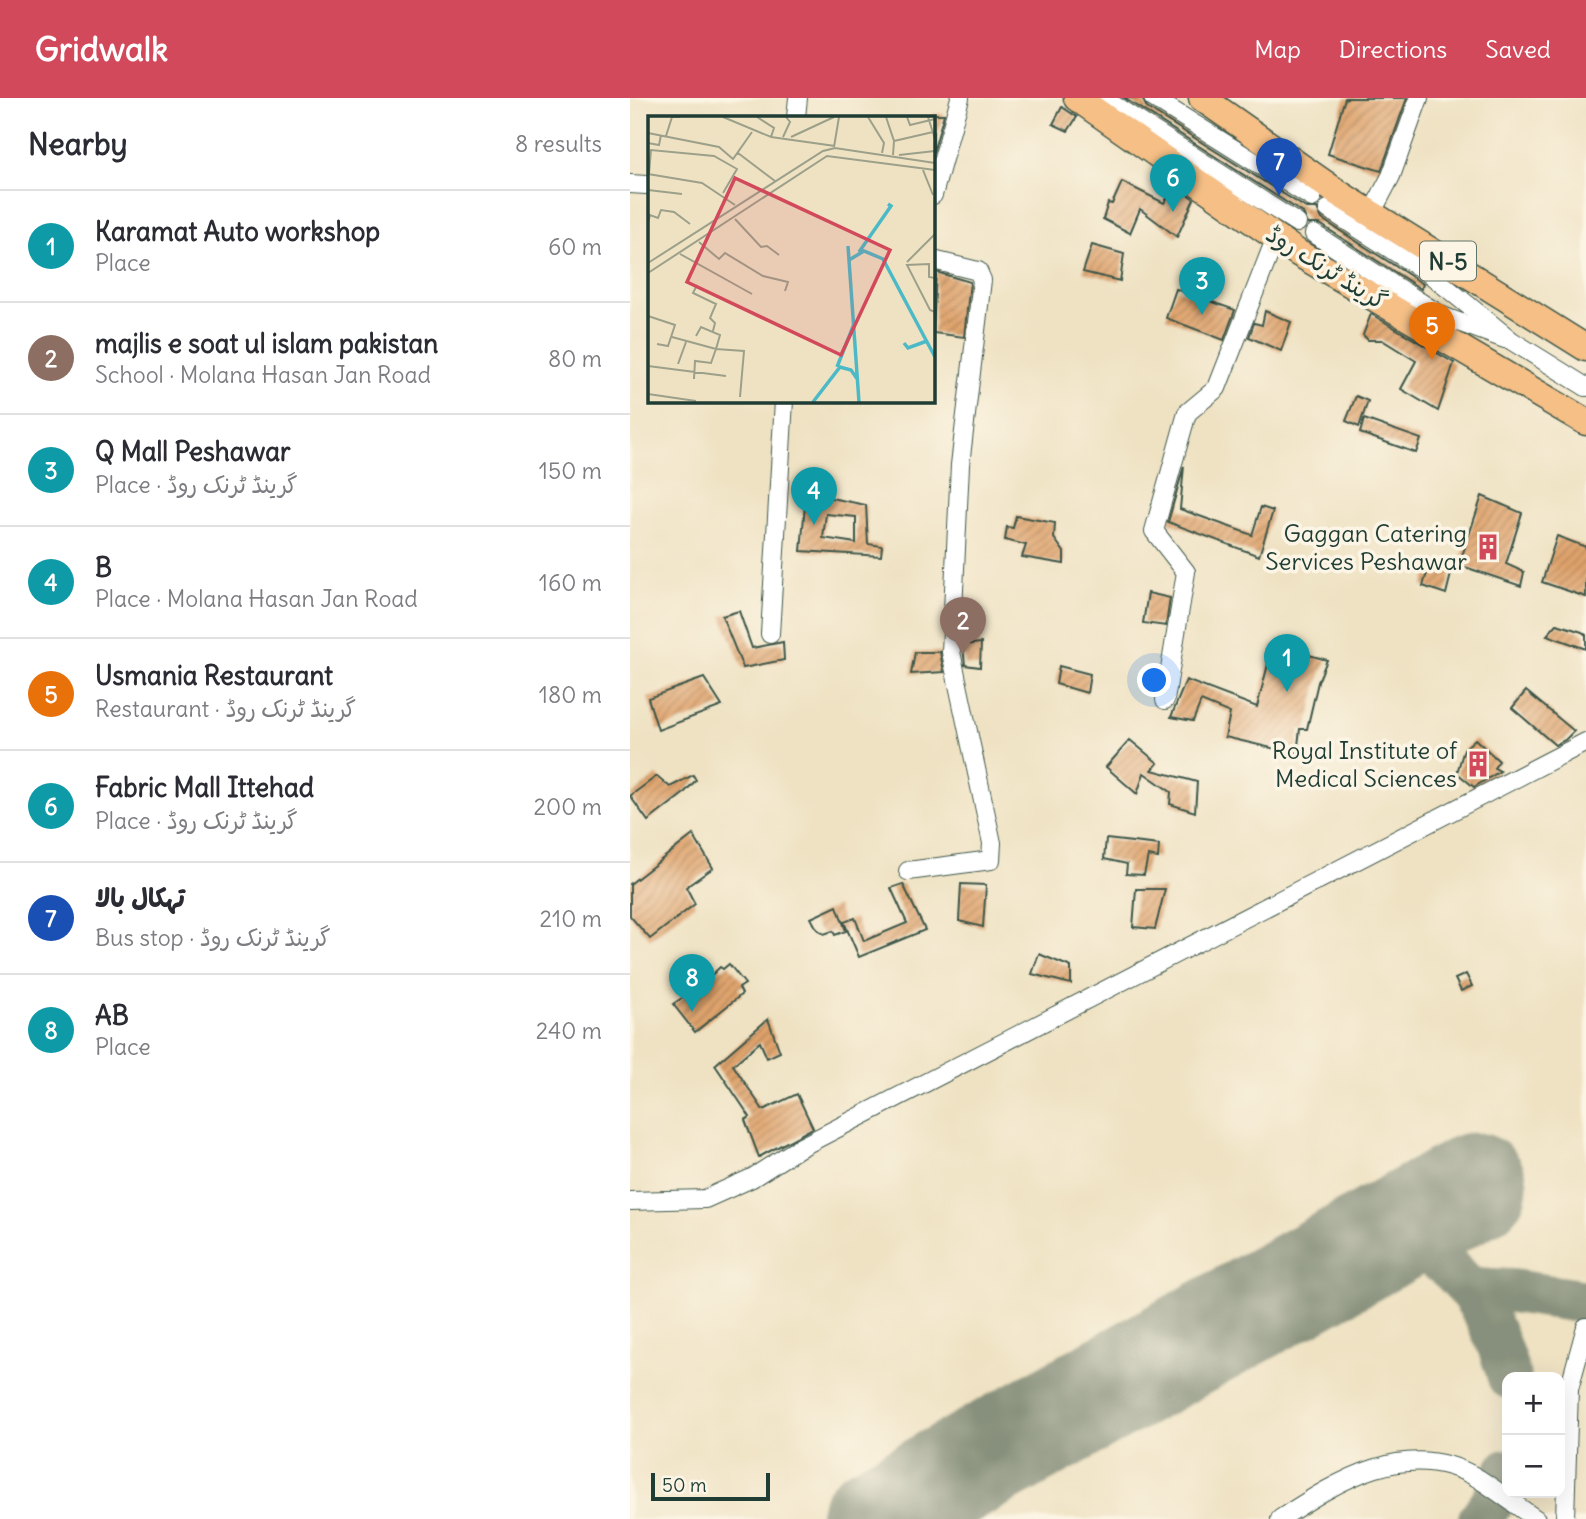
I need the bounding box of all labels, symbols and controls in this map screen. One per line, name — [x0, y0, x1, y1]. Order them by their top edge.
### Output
text: Gridwalk — [35, 28, 168, 70]
text: Map — [1254, 34, 1301, 64]
text: Directions — [1339, 34, 1447, 64]
text: Saved — [1485, 34, 1551, 64]
inset map — [648, 116, 934, 402]
text: Nearby — [28, 125, 128, 163]
text: 8 results — [515, 129, 602, 158]
pin: 7 — [1256, 138, 1302, 196]
pin: 6 — [1150, 154, 1196, 212]
text: Karamat Auto workshop — [95, 215, 380, 248]
street label: گرینڈ ٹرنک روڈ — [1261, 218, 1393, 316]
text: 1 — [46, 232, 56, 261]
text: 60 m — [548, 232, 602, 261]
road number: N-5 — [1420, 242, 1476, 280]
text: Place — [95, 248, 151, 277]
pin: 3 — [1179, 257, 1225, 315]
pin: 5 — [1409, 302, 1455, 360]
text: majlis e soat ul islam pakistan — [95, 327, 438, 360]
text: 2 — [45, 344, 57, 373]
text: 80 m — [548, 344, 602, 373]
text: School · Molana Hasan Jan Road — [95, 360, 431, 389]
text: Q Mall Peshawar — [95, 435, 291, 468]
text: 3 — [44, 456, 58, 485]
text: 150 m — [539, 456, 602, 485]
pin: 4 — [791, 467, 837, 525]
text: Place · گرینڈ ٹرنک روڈ — [95, 470, 298, 499]
place label: Gaggan Catering Services Peshawar — [1265, 518, 1467, 576]
building icon: Gaggan Catering Services Peshawar — [1473, 532, 1503, 562]
text: B — [95, 551, 112, 584]
text: 4 — [44, 568, 58, 597]
text: 160 m — [539, 568, 602, 597]
text: Place · Molana Hasan Jan Road — [95, 584, 418, 613]
pin: 2 — [940, 597, 986, 655]
pin: 1 — [1264, 634, 1310, 692]
text: Usmania Restaurant — [95, 659, 333, 692]
your location — [1137, 663, 1171, 697]
text: 5 — [44, 680, 58, 709]
text: 180 m — [539, 680, 602, 709]
text: Restaurant · گرینڈ ٹرنک روڈ — [95, 694, 356, 723]
place label: Royal Institute of Medical Sciences — [1272, 735, 1458, 793]
building icon: Royal Institute of Medical Sciences — [1463, 749, 1493, 779]
text: Fabric Mall Ittehad — [95, 771, 314, 804]
text: 6 — [44, 792, 58, 821]
text: 200 m — [533, 792, 602, 821]
text: Place · گرینڈ ٹرنک روڈ — [95, 806, 298, 835]
text: تہکال بالا — [95, 881, 185, 914]
text: 7 — [45, 904, 57, 933]
text: 210 m — [539, 904, 602, 933]
text: Bus stop · گرینڈ ٹرنک روڈ — [95, 923, 331, 952]
pin: 8 — [669, 954, 715, 1012]
text: AB — [95, 999, 129, 1032]
text: 8 — [44, 1016, 58, 1045]
text: 240 m — [536, 1016, 602, 1045]
text: Place — [95, 1032, 151, 1061]
map controls — [1502, 1372, 1565, 1498]
button: + — [1502, 1372, 1565, 1435]
button: − — [1502, 1435, 1565, 1498]
scale bar — [651, 1470, 770, 1502]
text: 50 m — [662, 1473, 707, 1497]

